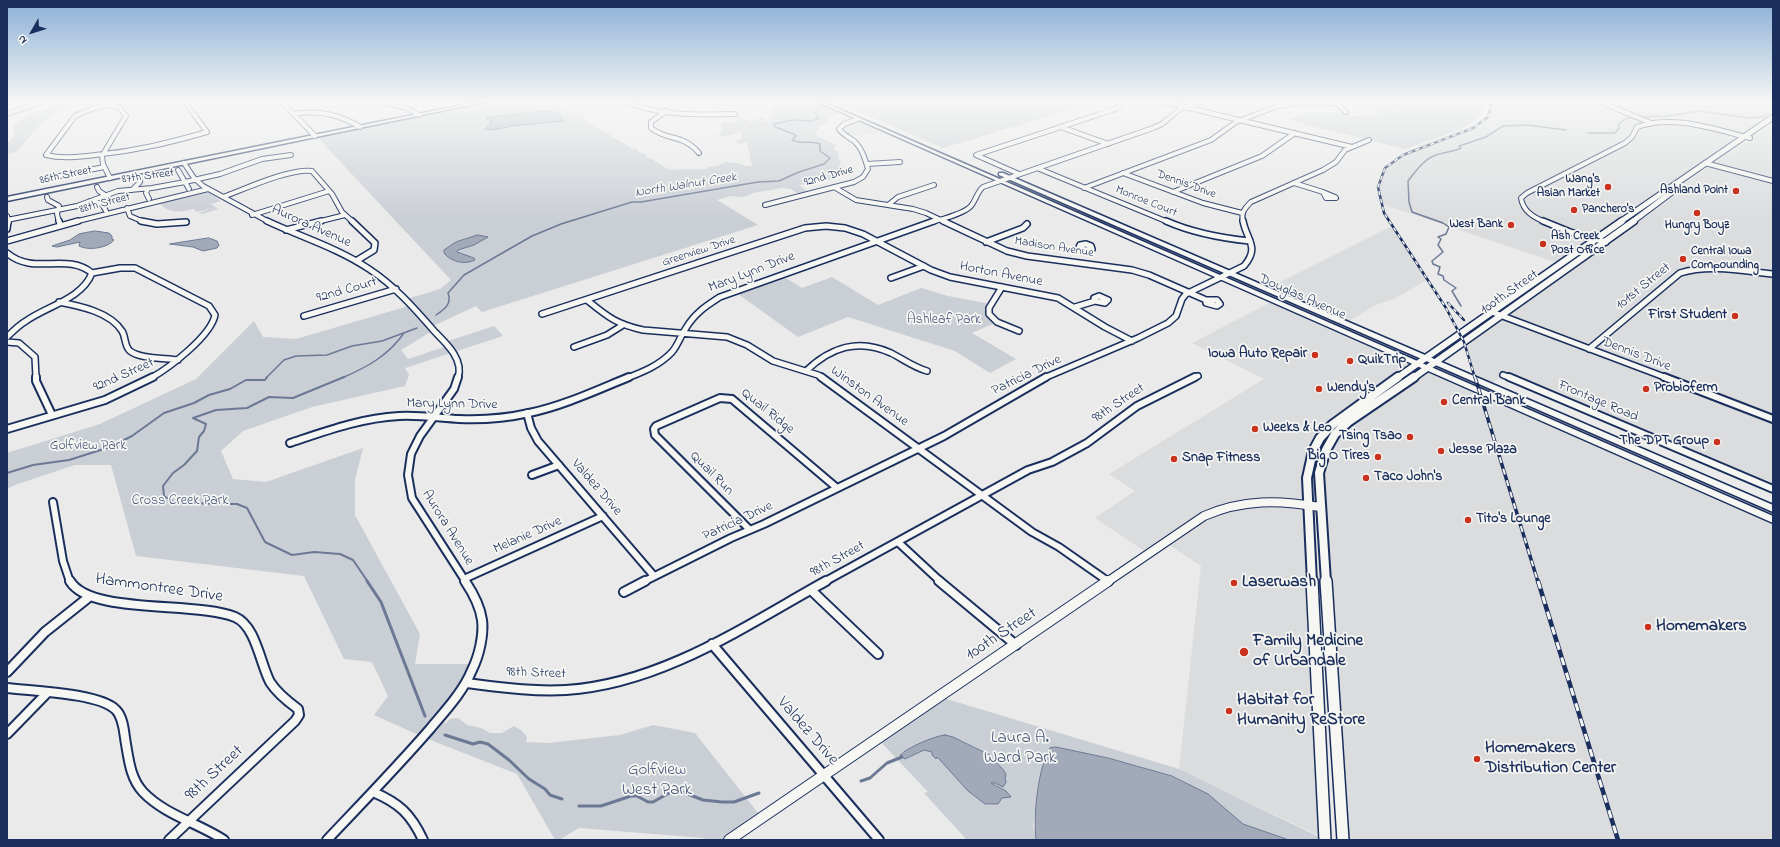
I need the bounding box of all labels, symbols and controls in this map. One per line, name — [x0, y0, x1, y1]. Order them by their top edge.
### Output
north arrow — [12, 12, 52, 52]
text: N — [14, 32, 31, 47]
street label: 86th Street — [39, 163, 93, 189]
street label: 92nd Drive — [803, 163, 855, 191]
street label: 87th Street — [121, 166, 175, 188]
street label: Dennis Drive — [1154, 168, 1218, 202]
water label: North Walnut Creek — [634, 170, 738, 202]
place label: Wang's Asian Market — [1537, 173, 1600, 201]
marker: Wang's Asian Market — [1603, 182, 1613, 192]
street label: Monroe Court — [1113, 183, 1179, 221]
place label: Ashland Point — [1660, 184, 1728, 198]
marker: Ashland Point — [1731, 186, 1741, 196]
street label: 88th Street — [78, 190, 132, 218]
street label: Aurora Avenue — [269, 202, 353, 252]
place label: Panchero's — [1582, 203, 1634, 217]
marker: Panchero's — [1569, 205, 1579, 215]
marker: Hungry Boyz — [1692, 208, 1702, 218]
place label: West Bank — [1449, 218, 1503, 232]
place label: Hungry Boyz — [1665, 219, 1729, 233]
marker: West Bank — [1506, 220, 1516, 230]
place label: Ash Creek Post Office — [1551, 230, 1604, 258]
street label: Greenview Drive — [661, 233, 737, 271]
street label: Madison Avenue — [1013, 235, 1095, 261]
marker: Ash Creek Post Office — [1538, 239, 1548, 249]
place label: Central Iowa Compounding — [1691, 245, 1759, 273]
street label: Mary Lynn Drive — [706, 249, 798, 297]
marker: Central Iowa Compounding — [1678, 254, 1688, 264]
street label: Horton Avenue — [958, 259, 1044, 291]
street label: 101st Street — [1613, 260, 1675, 314]
street label: 100th Street — [1478, 267, 1542, 319]
street label: Douglas Avenue — [1256, 271, 1348, 325]
street label: 92nd Court — [315, 274, 379, 308]
place label: First Student — [1648, 308, 1727, 324]
marker: First Student — [1730, 311, 1740, 321]
park label: Ashleaf Park — [907, 313, 981, 329]
street label: Dennis Drive — [1599, 334, 1673, 376]
place label: Iowa Auto Repair — [1208, 347, 1307, 363]
marker: Iowa Auto Repair — [1310, 350, 1320, 360]
street label: Patricia Drive — [989, 352, 1065, 400]
place label: QuikTrip — [1358, 353, 1406, 369]
street label: 92nd Street — [91, 355, 157, 397]
marker: QuikTrip — [1345, 356, 1355, 366]
street label: Winston Avenue — [827, 363, 911, 431]
street label: Frontage Road — [1555, 378, 1641, 426]
street label: 98th Street — [1090, 380, 1148, 428]
place label: Wendy's — [1327, 381, 1375, 397]
place label: Probioferm — [1654, 381, 1718, 397]
marker: Wendy's — [1314, 384, 1324, 394]
marker: Probioferm — [1641, 384, 1651, 394]
street label: Quail Ridge — [737, 385, 797, 439]
place label: Central Bank — [1452, 394, 1525, 410]
street label: Mary Lynn Drive — [406, 396, 498, 414]
marker: Central Bank — [1439, 397, 1449, 407]
place label: Weeks & Leo — [1263, 421, 1332, 437]
marker: Weeks & Leo — [1250, 424, 1260, 434]
place label: Tsing Tsao — [1339, 429, 1402, 445]
marker: Tsing Tsao — [1405, 432, 1415, 442]
place label: The DPT Group — [1620, 434, 1709, 450]
marker: The DPT Group — [1712, 437, 1722, 447]
park label: Golfview Park — [50, 439, 126, 455]
place label: Jesse Plaza — [1449, 443, 1517, 459]
marker: Jesse Plaza — [1436, 446, 1446, 456]
street label: Quail Run — [685, 448, 737, 500]
place label: Big O Tires — [1307, 449, 1370, 465]
place label: Snap Fitness — [1182, 451, 1260, 467]
marker: Big O Tires — [1373, 452, 1383, 462]
marker: Snap Fitness — [1169, 454, 1179, 464]
street label: Valdez Drive — [567, 456, 625, 520]
place label: Taco John's — [1374, 470, 1442, 486]
marker: Taco John's — [1361, 473, 1371, 483]
street label: Aurora Avenue — [417, 487, 477, 569]
park label: Cross Creek Park — [132, 494, 228, 510]
street label: Patricia Drive — [700, 498, 776, 546]
place label: Tito's Lounge — [1476, 512, 1551, 528]
street label: Melanie Drive — [491, 513, 565, 559]
marker: Tito's Lounge — [1463, 515, 1473, 525]
street label: 98th Street — [808, 538, 868, 582]
street label: Hammontree Drive — [94, 570, 224, 608]
place label: Laserwash — [1242, 573, 1316, 593]
marker: Laserwash — [1229, 578, 1239, 588]
street label: 100th Street — [963, 604, 1041, 666]
place label: Homemakers — [1656, 617, 1747, 637]
marker: Homemakers — [1643, 622, 1653, 632]
place label: Family Medicine of Urbandale — [1253, 632, 1363, 672]
marker: Family Medicine of Urbandale — [1238, 646, 1250, 658]
street label: 98th Street — [506, 665, 566, 683]
place label: Habitat for Humanity ReStore — [1237, 691, 1365, 731]
street label: Valdez Drive — [772, 694, 842, 770]
marker: Habitat for Humanity ReStore — [1224, 706, 1234, 716]
park label: Laura A. Ward Park — [984, 729, 1056, 769]
place label: Homemakers Distribution Center — [1485, 739, 1616, 779]
street label: 98th Street — [182, 742, 248, 806]
marker: Homemakers Distribution Center — [1472, 754, 1482, 764]
park label: Golfview West Park — [622, 761, 692, 801]

